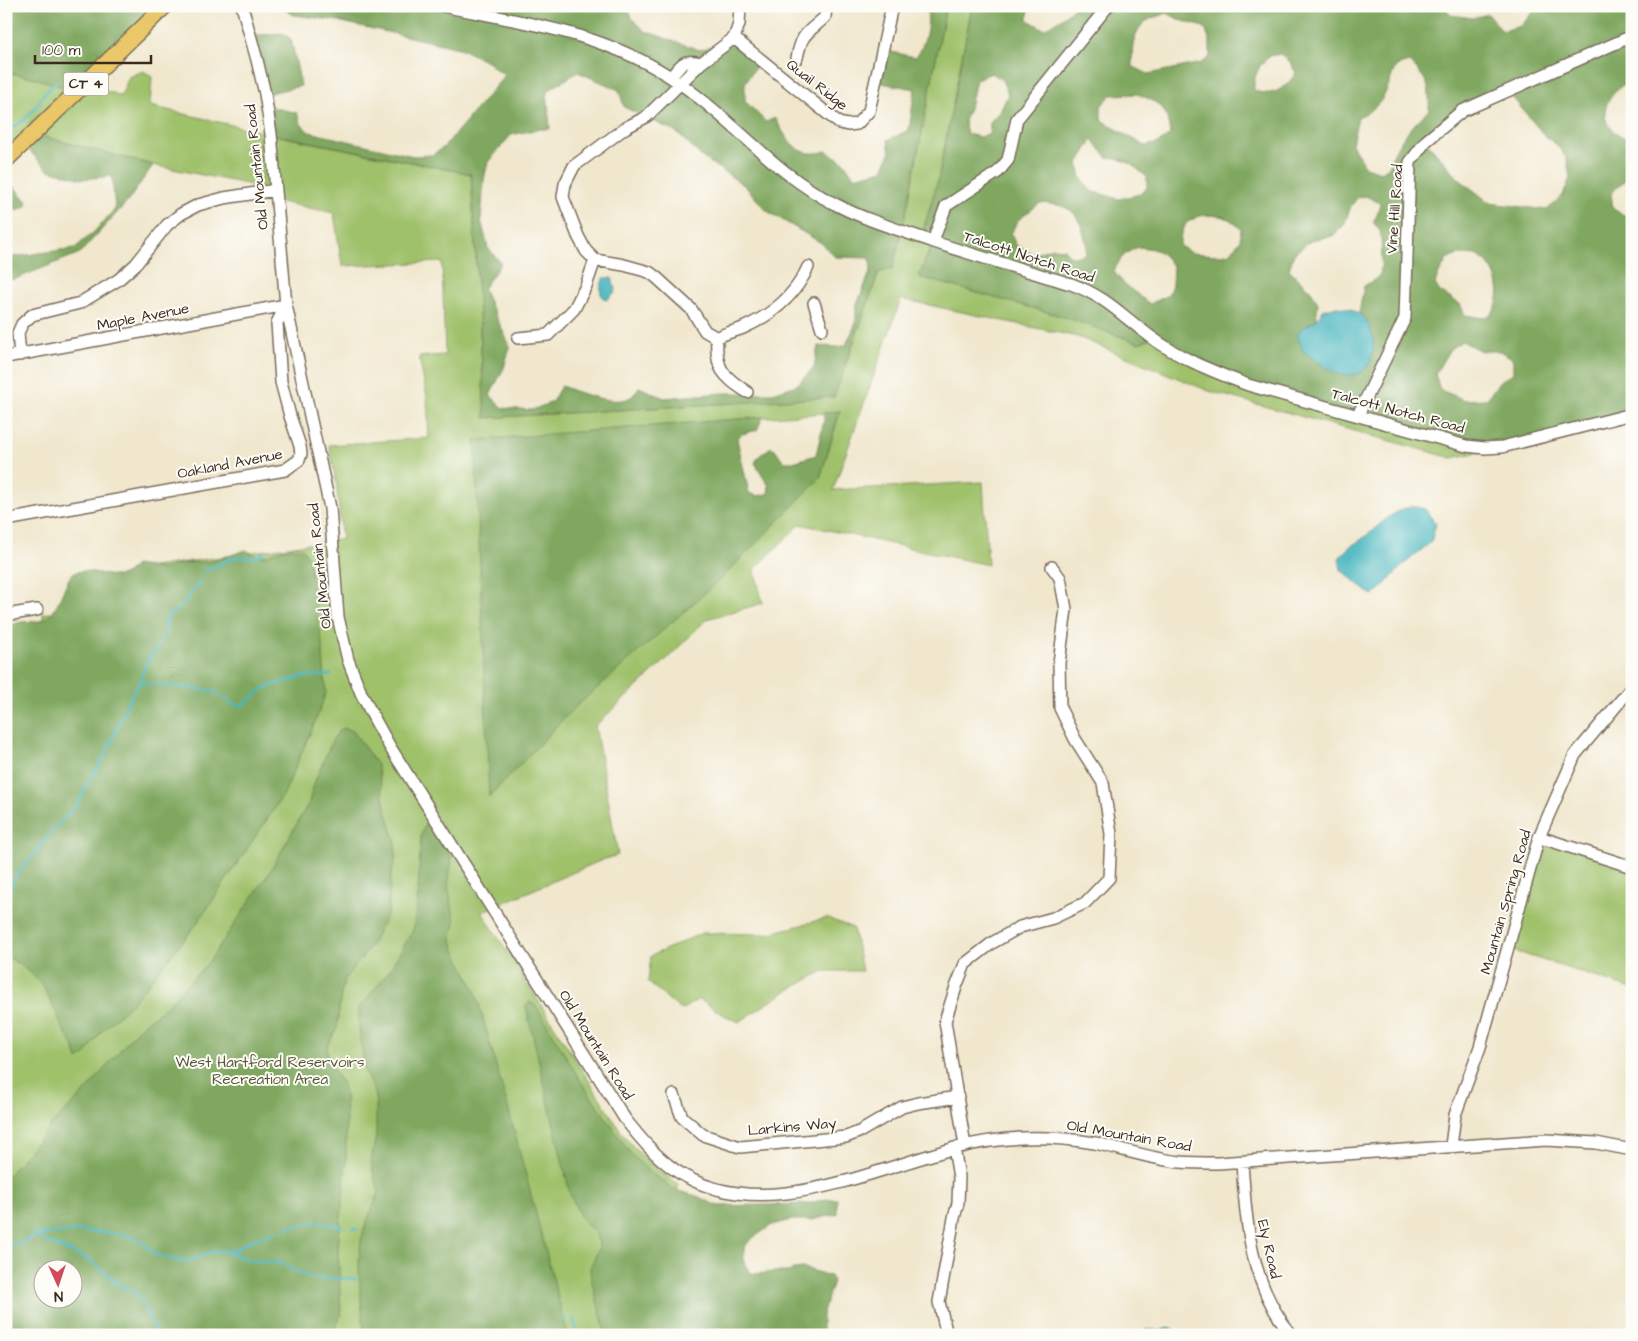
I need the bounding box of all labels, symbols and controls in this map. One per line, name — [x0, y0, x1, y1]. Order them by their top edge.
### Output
scale bar — [35, 32, 151, 64]
text: 100 m — [42, 40, 81, 61]
street label: Quail Ridge — [781, 54, 852, 117]
road number: CT 4 — [64, 72, 108, 96]
street label: Old Mountain Road — [240, 103, 274, 231]
street label: Vine Hill Road — [1381, 163, 1409, 255]
street label: Talcott Notch Road — [961, 226, 1098, 288]
street label: Maple Avenue — [95, 298, 191, 336]
street label: Talcott Notch Road — [1329, 383, 1467, 439]
street label: Oakland Avenue — [176, 444, 284, 484]
street label: Old Mountain Road — [303, 502, 337, 630]
street label: Mountain Spring Road — [1475, 827, 1538, 977]
street label: Old Mountain Road — [554, 986, 638, 1104]
park label: West Hartford Reservoirs Recreation Area — [175, 1052, 365, 1090]
street label: Larkins Way — [747, 1113, 837, 1142]
street label: Old Mountain Road — [1065, 1115, 1193, 1157]
street label: Ely Road — [1251, 1217, 1286, 1281]
north arrow — [32, 1258, 82, 1308]
text: N — [54, 1286, 64, 1306]

